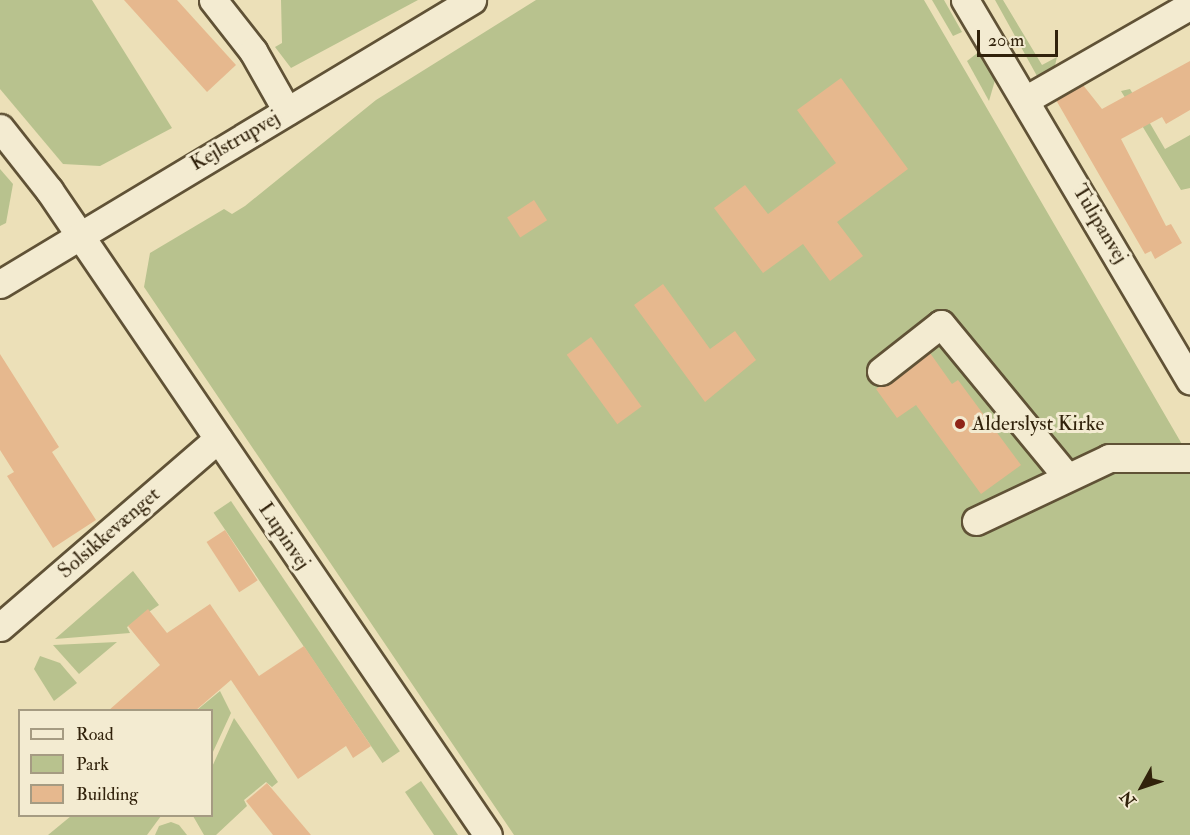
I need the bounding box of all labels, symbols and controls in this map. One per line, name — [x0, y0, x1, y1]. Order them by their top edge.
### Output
scale bar — [980, 18, 1061, 56]
text: 20 m — [988, 29, 1024, 52]
street label: Kejlstrupvej — [186, 105, 284, 177]
street label: Tulipanvej — [1067, 180, 1133, 268]
place label: Alderslyst Kirke — [972, 411, 1104, 437]
marker: Alderslyst Kirke — [953, 417, 967, 431]
street label: Solsikkevænget — [53, 482, 165, 584]
street label: Lupinvej — [253, 498, 315, 574]
legend — [18, 709, 213, 817]
text: Road — [76, 723, 114, 746]
text: Park — [76, 753, 109, 776]
north arrow — [1112, 757, 1172, 817]
text: Building — [76, 783, 138, 806]
text: N — [1116, 787, 1140, 810]

